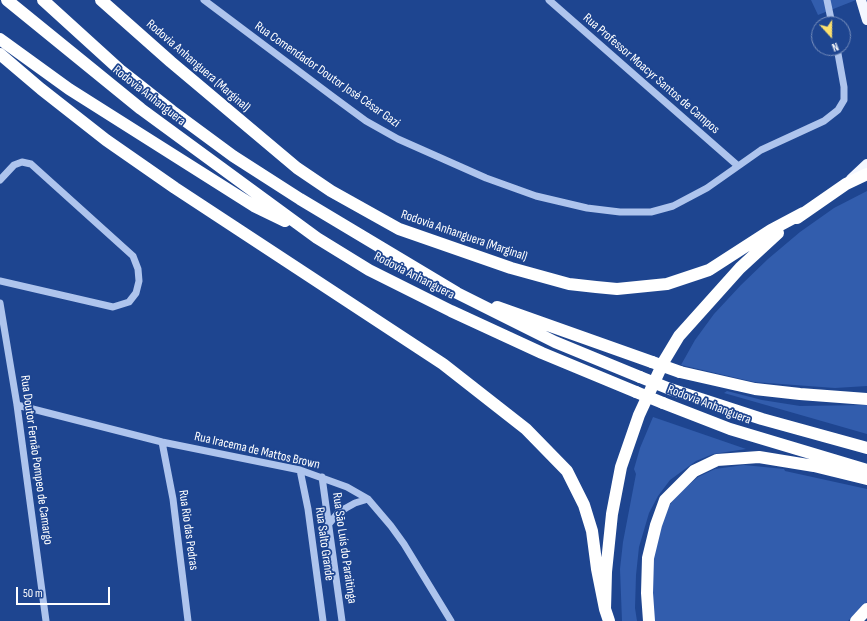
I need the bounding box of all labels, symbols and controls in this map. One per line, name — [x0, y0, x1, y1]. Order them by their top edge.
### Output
street label: Rua Professor Moacyr Santos de Campos — [580, 10, 722, 138]
north arrow — [811, 16, 851, 56]
street label: Rodovia Anhanguera (Marginal) — [143, 17, 253, 115]
street label: Rua Comendador Doutor José César Gazi — [251, 19, 403, 131]
text: N — [830, 40, 840, 54]
street label: Rodovia Anhanguera — [109, 63, 189, 129]
street label: Rodovia Anhanguera (Marginal) — [399, 207, 529, 265]
street label: Rodovia Anhanguera — [371, 249, 457, 303]
street label: Rua Doutor Fernão Pompeo de Camargo — [16, 374, 56, 546]
street label: Rodovia Anhanguera — [665, 382, 753, 428]
street label: Rua Iracema de Mattos Brown — [193, 429, 321, 473]
street label: Rua Rio das Pedras — [175, 489, 201, 571]
street label: Rua São Luís do Paraitinga — [328, 491, 360, 605]
street label: Rua Salto Grande — [311, 506, 337, 582]
scale bar — [18, 579, 112, 605]
text: 50 m — [23, 586, 43, 601]

